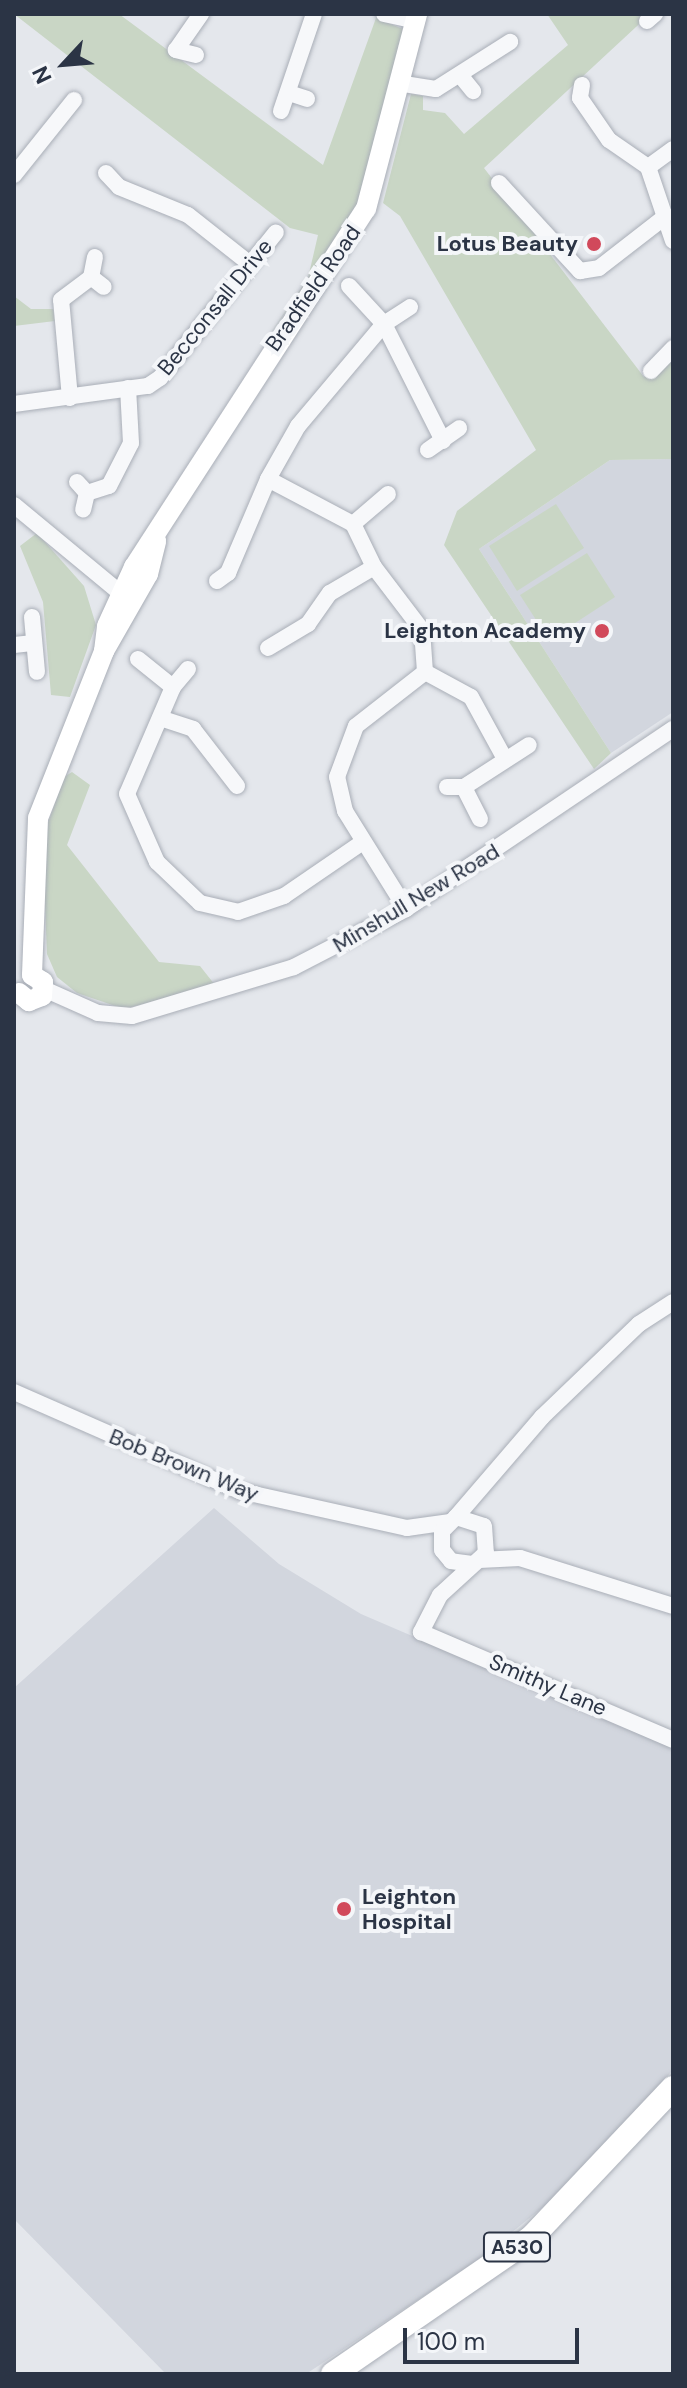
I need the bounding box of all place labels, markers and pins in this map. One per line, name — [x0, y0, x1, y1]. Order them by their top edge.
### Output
place label: Lotus Beauty — [437, 231, 578, 257]
marker: Lotus Beauty — [585, 235, 603, 253]
place label: Leighton Academy — [384, 618, 586, 644]
marker: Leighton Academy — [593, 622, 611, 640]
place label: Leighton Hospital — [362, 1883, 456, 1934]
marker: Leighton Hospital — [333, 1898, 355, 1920]

